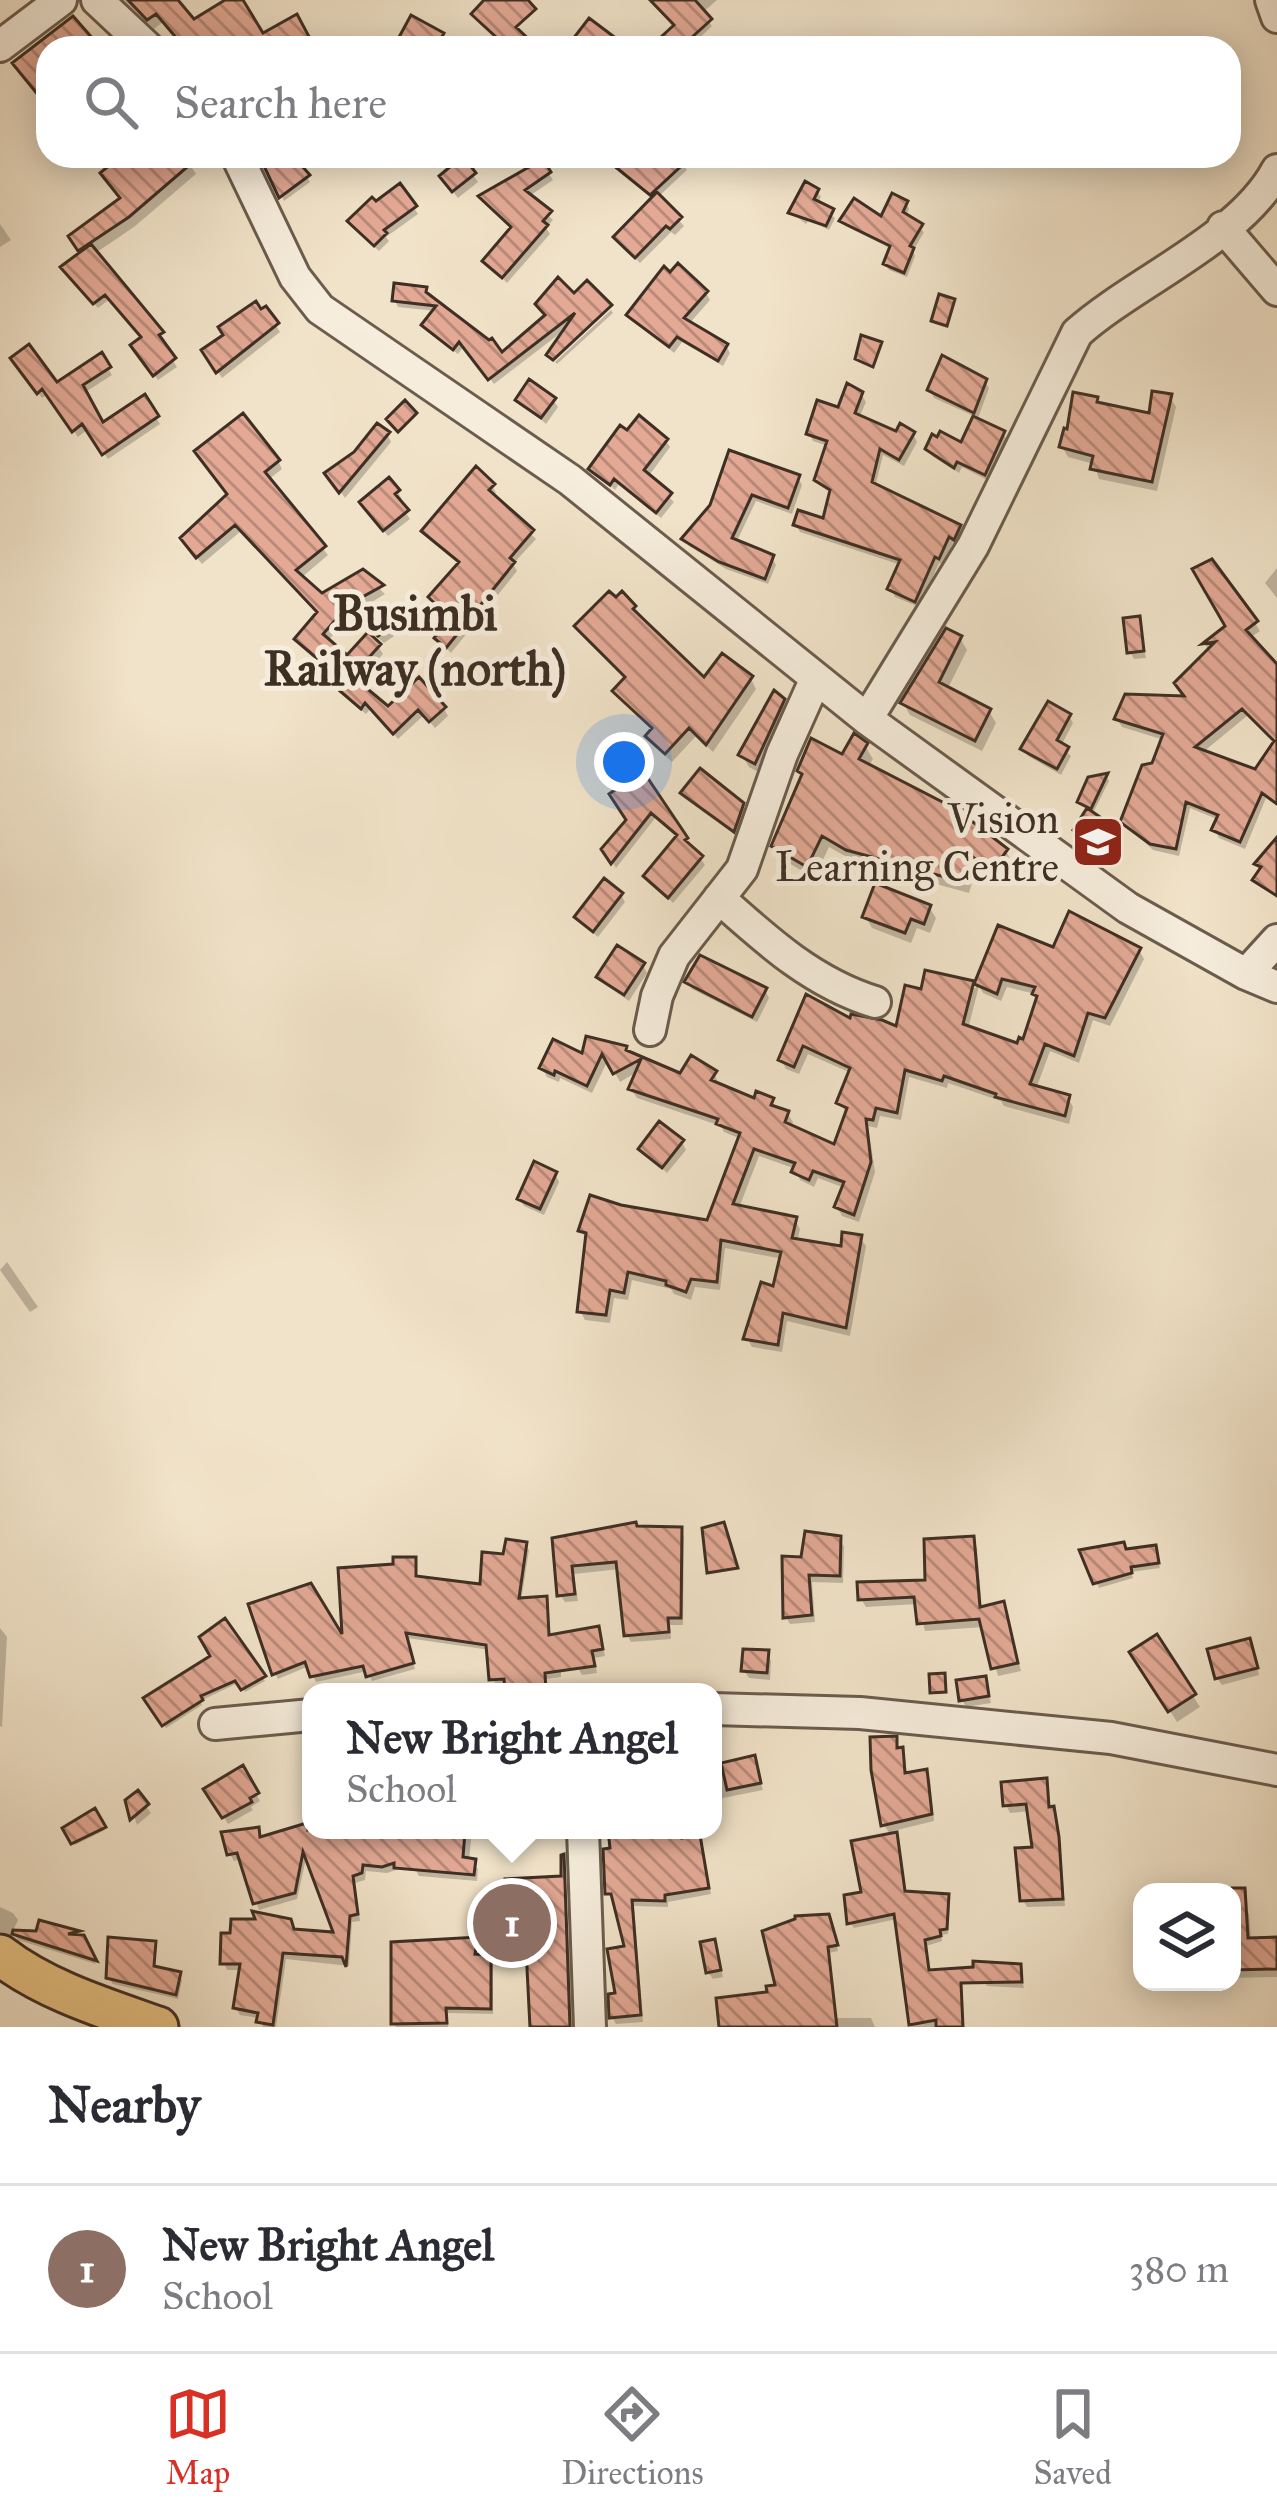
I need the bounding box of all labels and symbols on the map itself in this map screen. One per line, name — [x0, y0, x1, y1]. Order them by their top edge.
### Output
district label: Busimbi Railway (north) — [264, 584, 566, 699]
your location — [594, 732, 654, 792]
place label: Vision Learning Centre — [775, 793, 1059, 893]
school or university icon: Vision Learning Centre — [1070, 814, 1126, 870]
pin: 1 — [473, 1878, 551, 1968]

